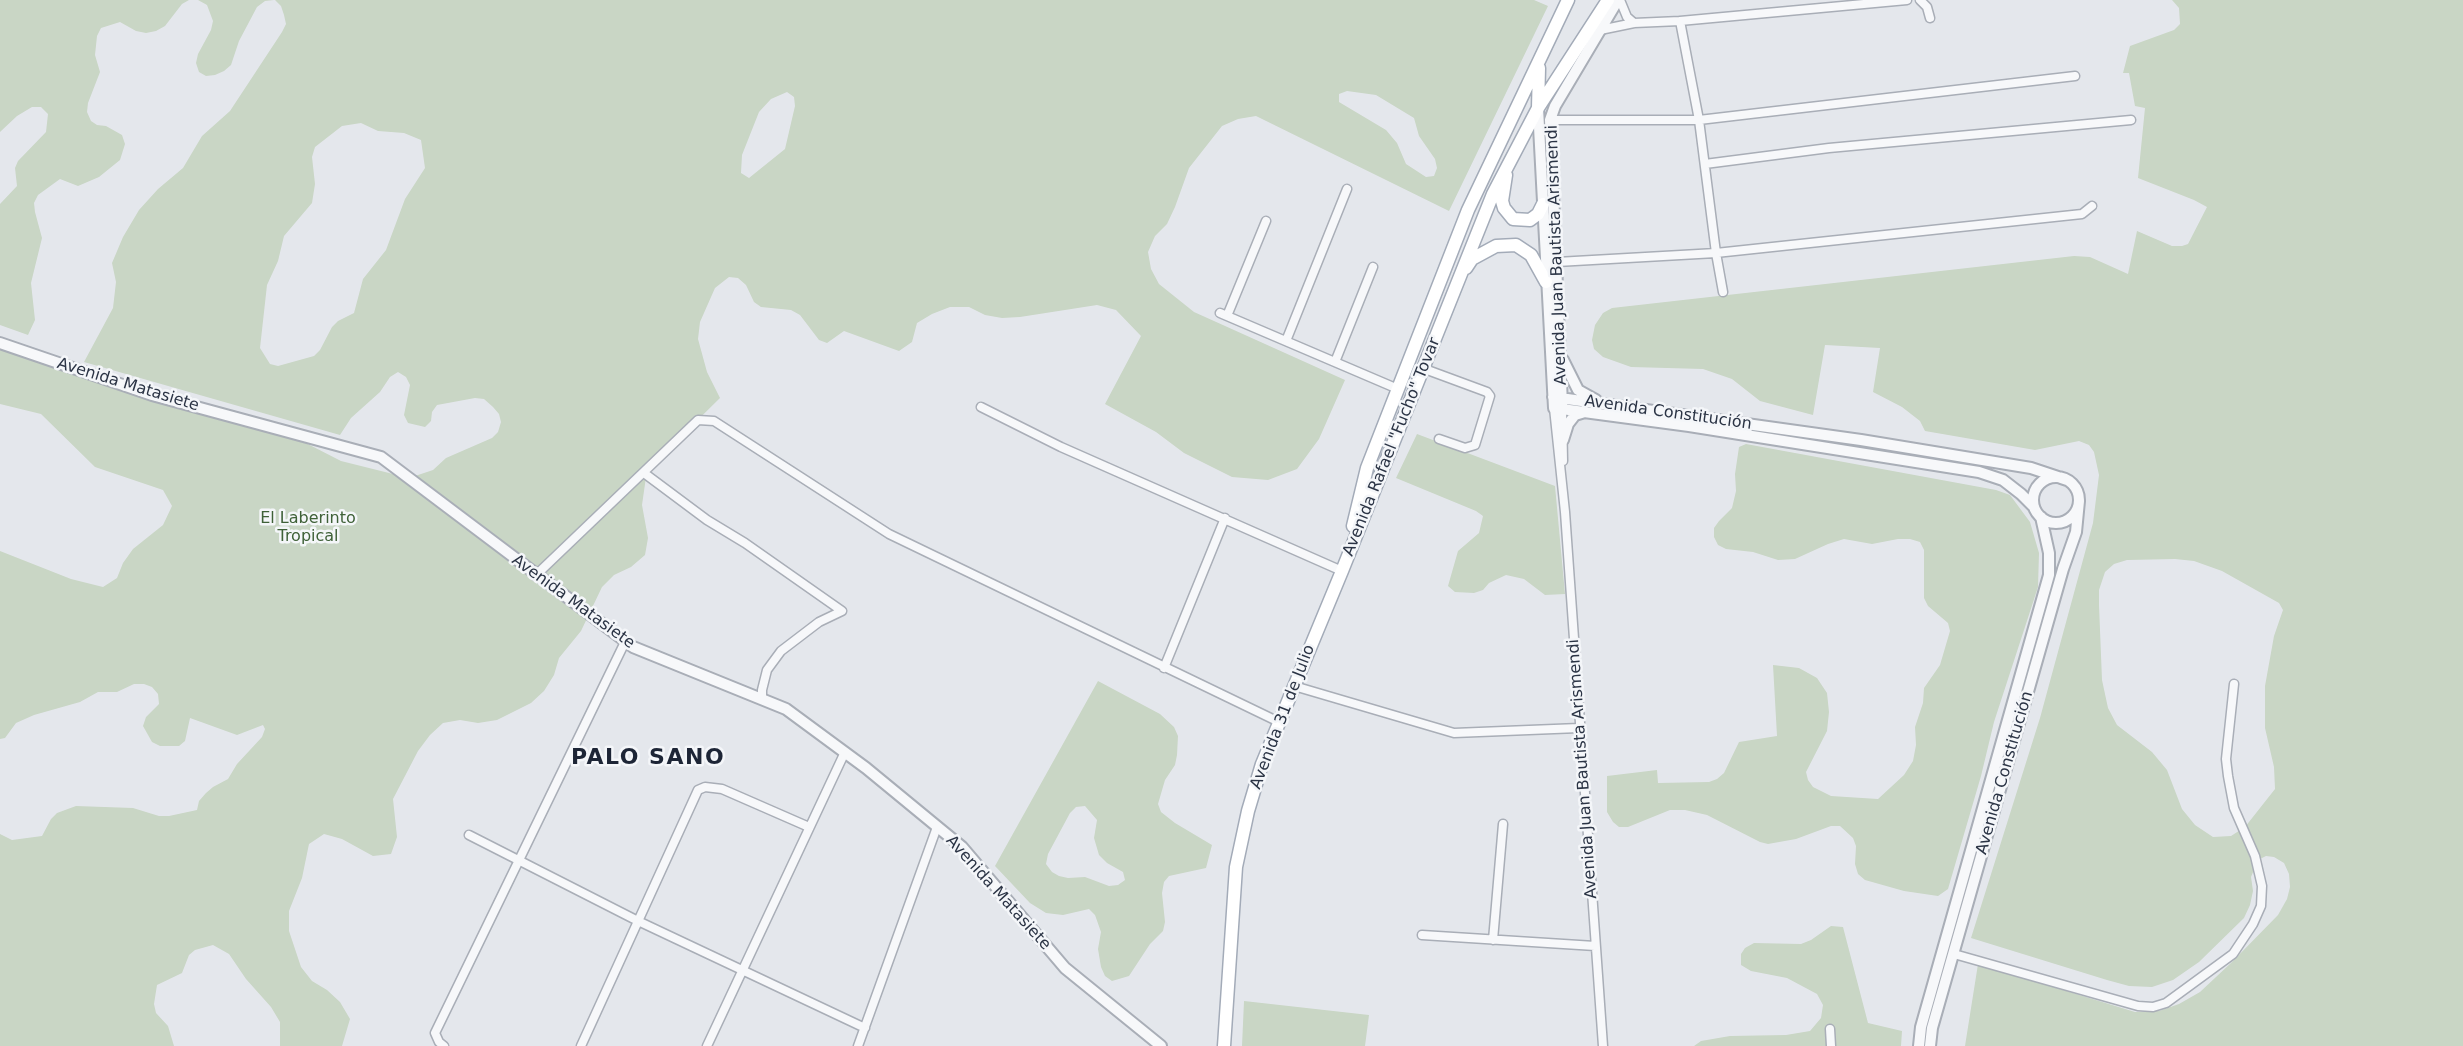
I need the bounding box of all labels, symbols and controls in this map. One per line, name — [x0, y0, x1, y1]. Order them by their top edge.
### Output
street label: Avenida Juan Bautista Arismendi — [1543, 125, 1571, 385]
street label: Avenida Rafael "Fucho" Tovar — [1339, 335, 1445, 559]
street label: Avenida Matasiete — [55, 354, 201, 416]
street label: Avenida Constitución — [1583, 392, 1753, 434]
park label: El Laberinto Tropical — [260, 509, 356, 547]
street label: Avenida Matasiete — [508, 551, 638, 653]
street label: Avenida Juan Bautista Arismendi — [1564, 638, 1602, 900]
street label: Avenida 31 de Julio — [1247, 642, 1319, 792]
street label: Avenida Constitución — [1973, 689, 2037, 857]
district label: PALO SANO — [571, 745, 725, 771]
street label: Avenida Matasiete — [942, 832, 1054, 954]

